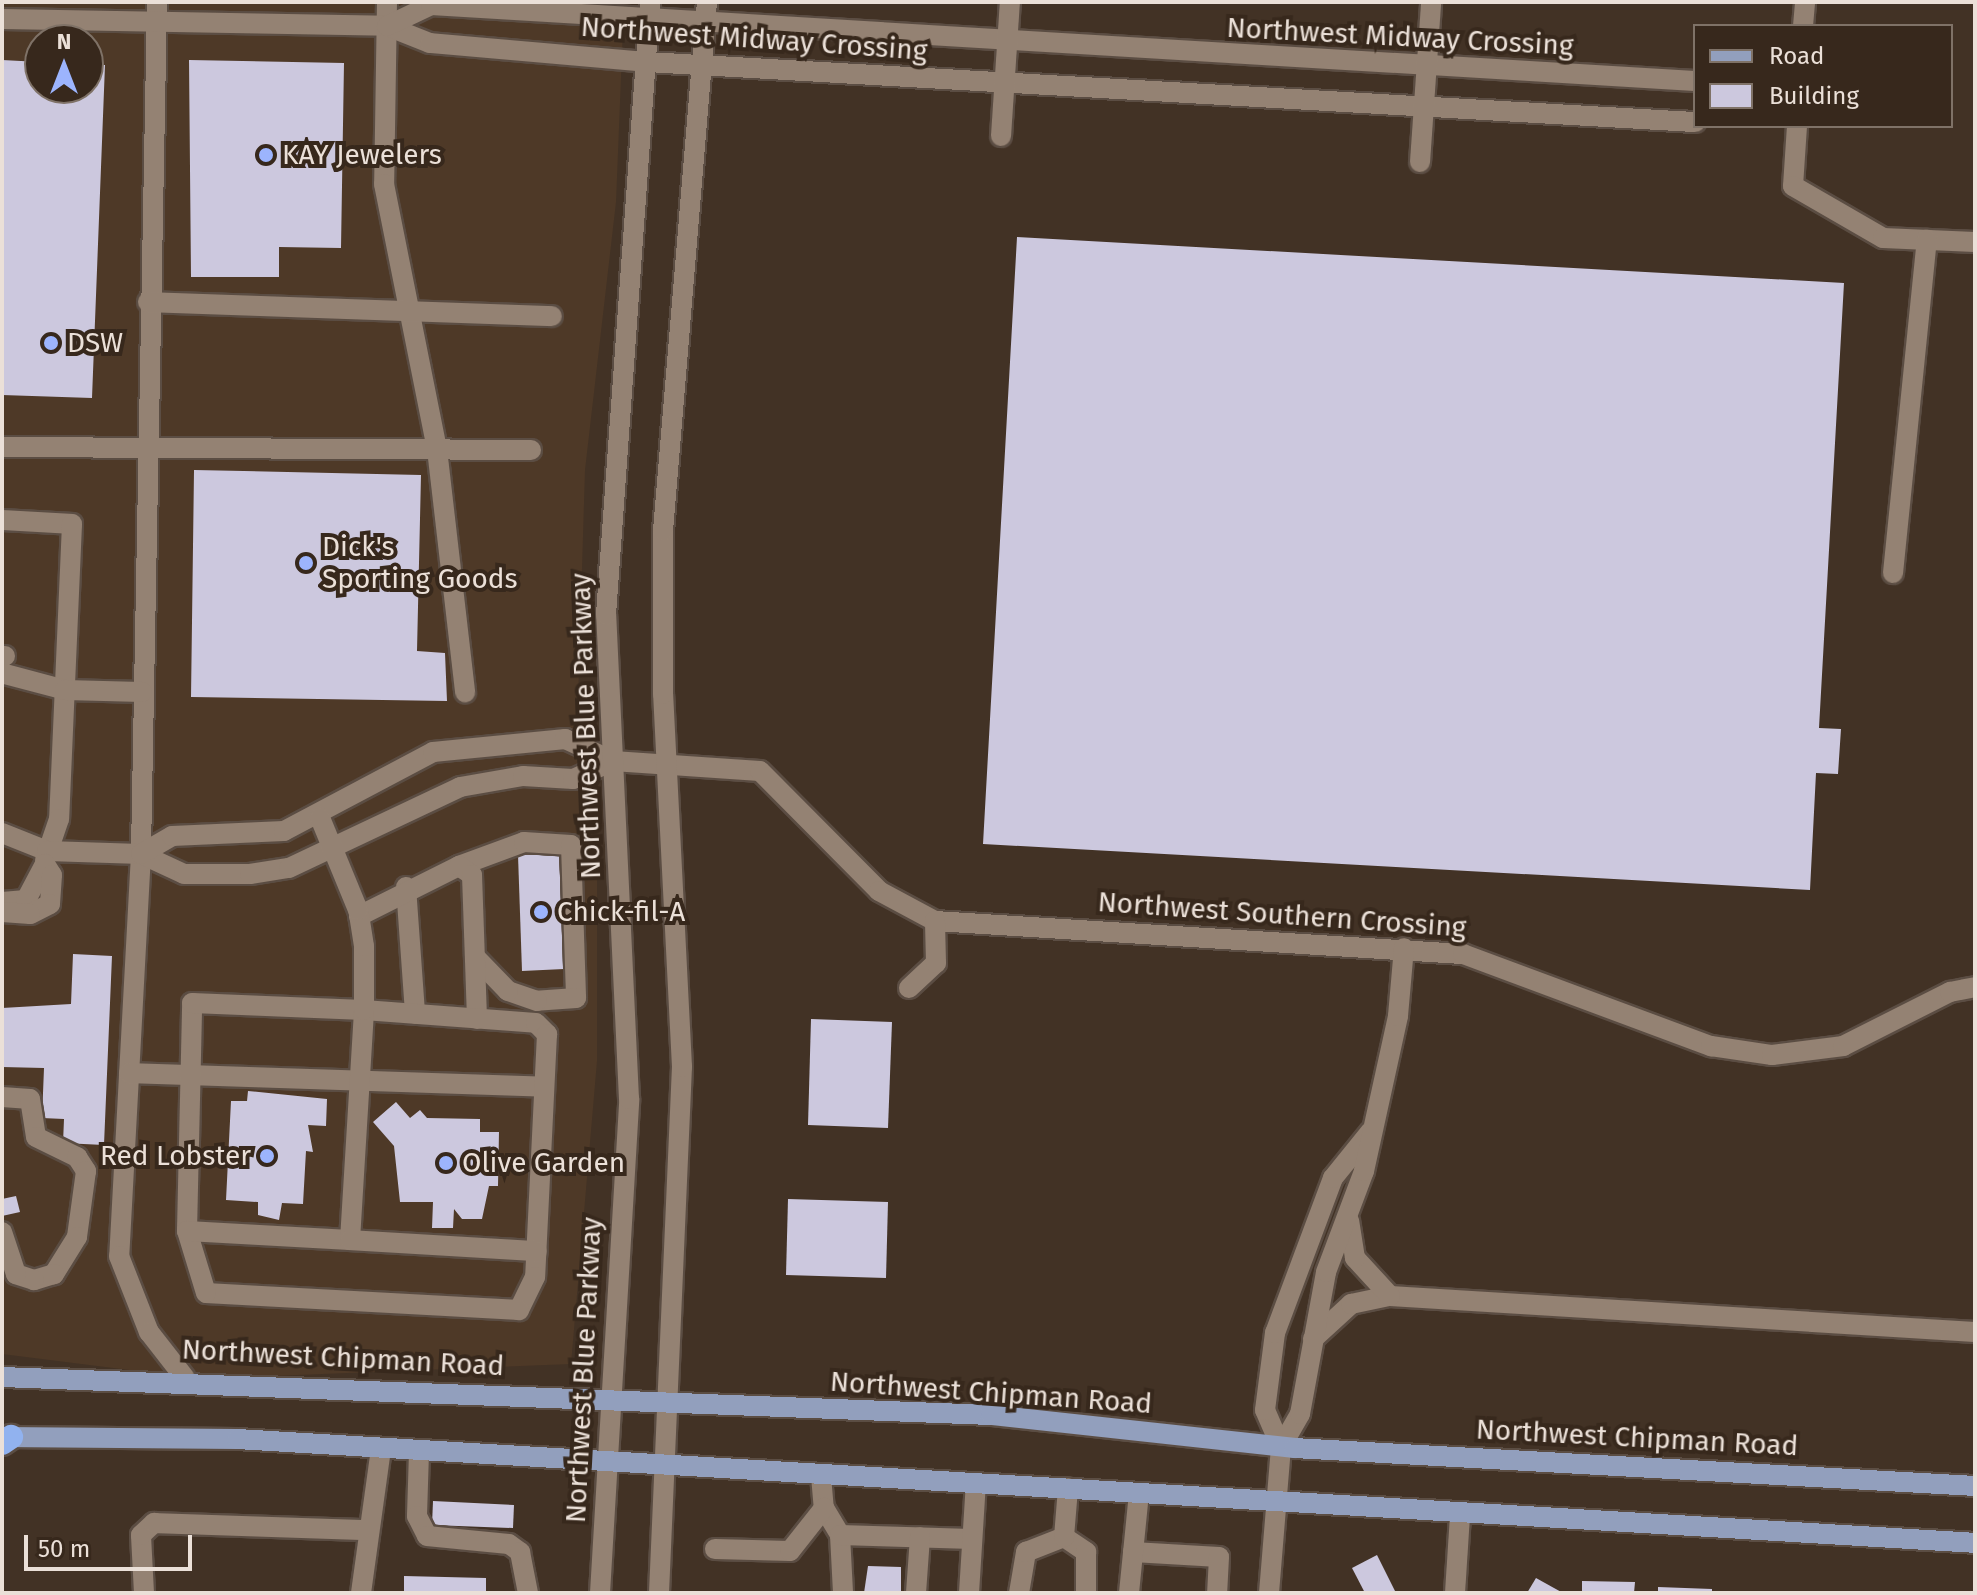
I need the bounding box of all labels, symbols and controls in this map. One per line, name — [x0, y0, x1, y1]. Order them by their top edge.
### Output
street label: Northwest Midway Crossing — [580, 10, 928, 68]
street label: Northwest Midway Crossing — [1226, 11, 1574, 63]
north arrow — [24, 24, 104, 104]
legend — [1693, 24, 1953, 128]
text: N — [57, 28, 71, 55]
text: Road — [1769, 42, 1824, 70]
text: Building — [1769, 82, 1859, 110]
place label: KAY Jewelers — [282, 138, 442, 172]
marker: KAY Jewelers — [257, 146, 275, 164]
place label: DSW — [67, 326, 123, 360]
marker: DSW — [42, 334, 60, 352]
place label: Dick's Sporting Goods — [322, 530, 518, 596]
marker: Dick's Sporting Goods — [297, 554, 315, 572]
street label: Northwest Blue Parkway — [564, 572, 608, 880]
street label: Northwest Southern Crossing — [1097, 885, 1467, 945]
place label: Chick-fil-A — [557, 895, 685, 929]
marker: Chick-fil-A — [532, 903, 550, 921]
place label: Red Lobster — [100, 1139, 251, 1173]
place label: Olive Garden — [462, 1146, 625, 1180]
marker: Red Lobster — [258, 1147, 276, 1165]
marker: Olive Garden — [437, 1154, 455, 1172]
street label: Northwest Blue Parkway — [559, 1216, 609, 1524]
street label: Northwest Chipman Road — [181, 1333, 505, 1383]
street label: Northwest Chipman Road — [829, 1365, 1153, 1421]
street label: Northwest Chipman Road — [1475, 1413, 1799, 1463]
scale bar — [28, 1519, 196, 1569]
text: 50 m — [38, 1535, 90, 1563]

